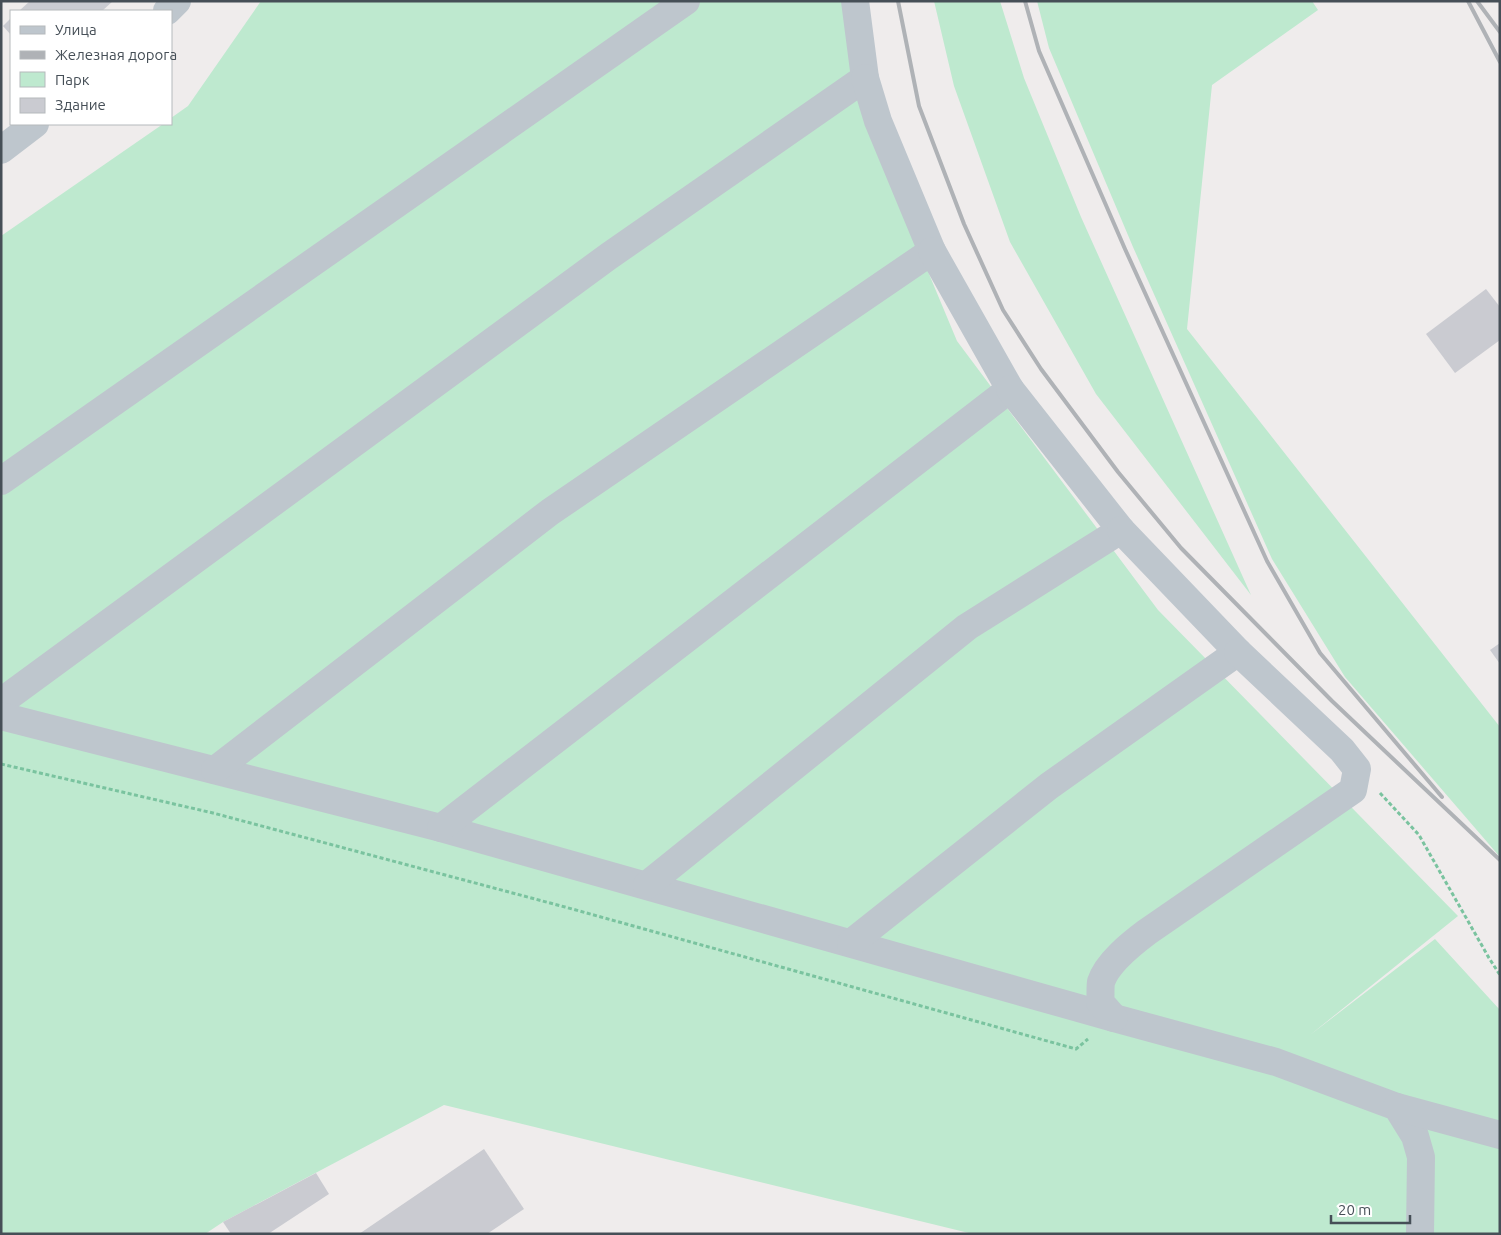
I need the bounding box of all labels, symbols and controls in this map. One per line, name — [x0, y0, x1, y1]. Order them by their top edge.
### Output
legend — [10, 10, 172, 125]
text: Улица — [55, 21, 97, 38]
text: Железная дорога — [55, 46, 177, 63]
text: Парк — [55, 71, 90, 88]
text: Здание — [55, 96, 106, 113]
scale bar — [1331, 1192, 1410, 1224]
text: 20 m — [1338, 1201, 1371, 1218]

